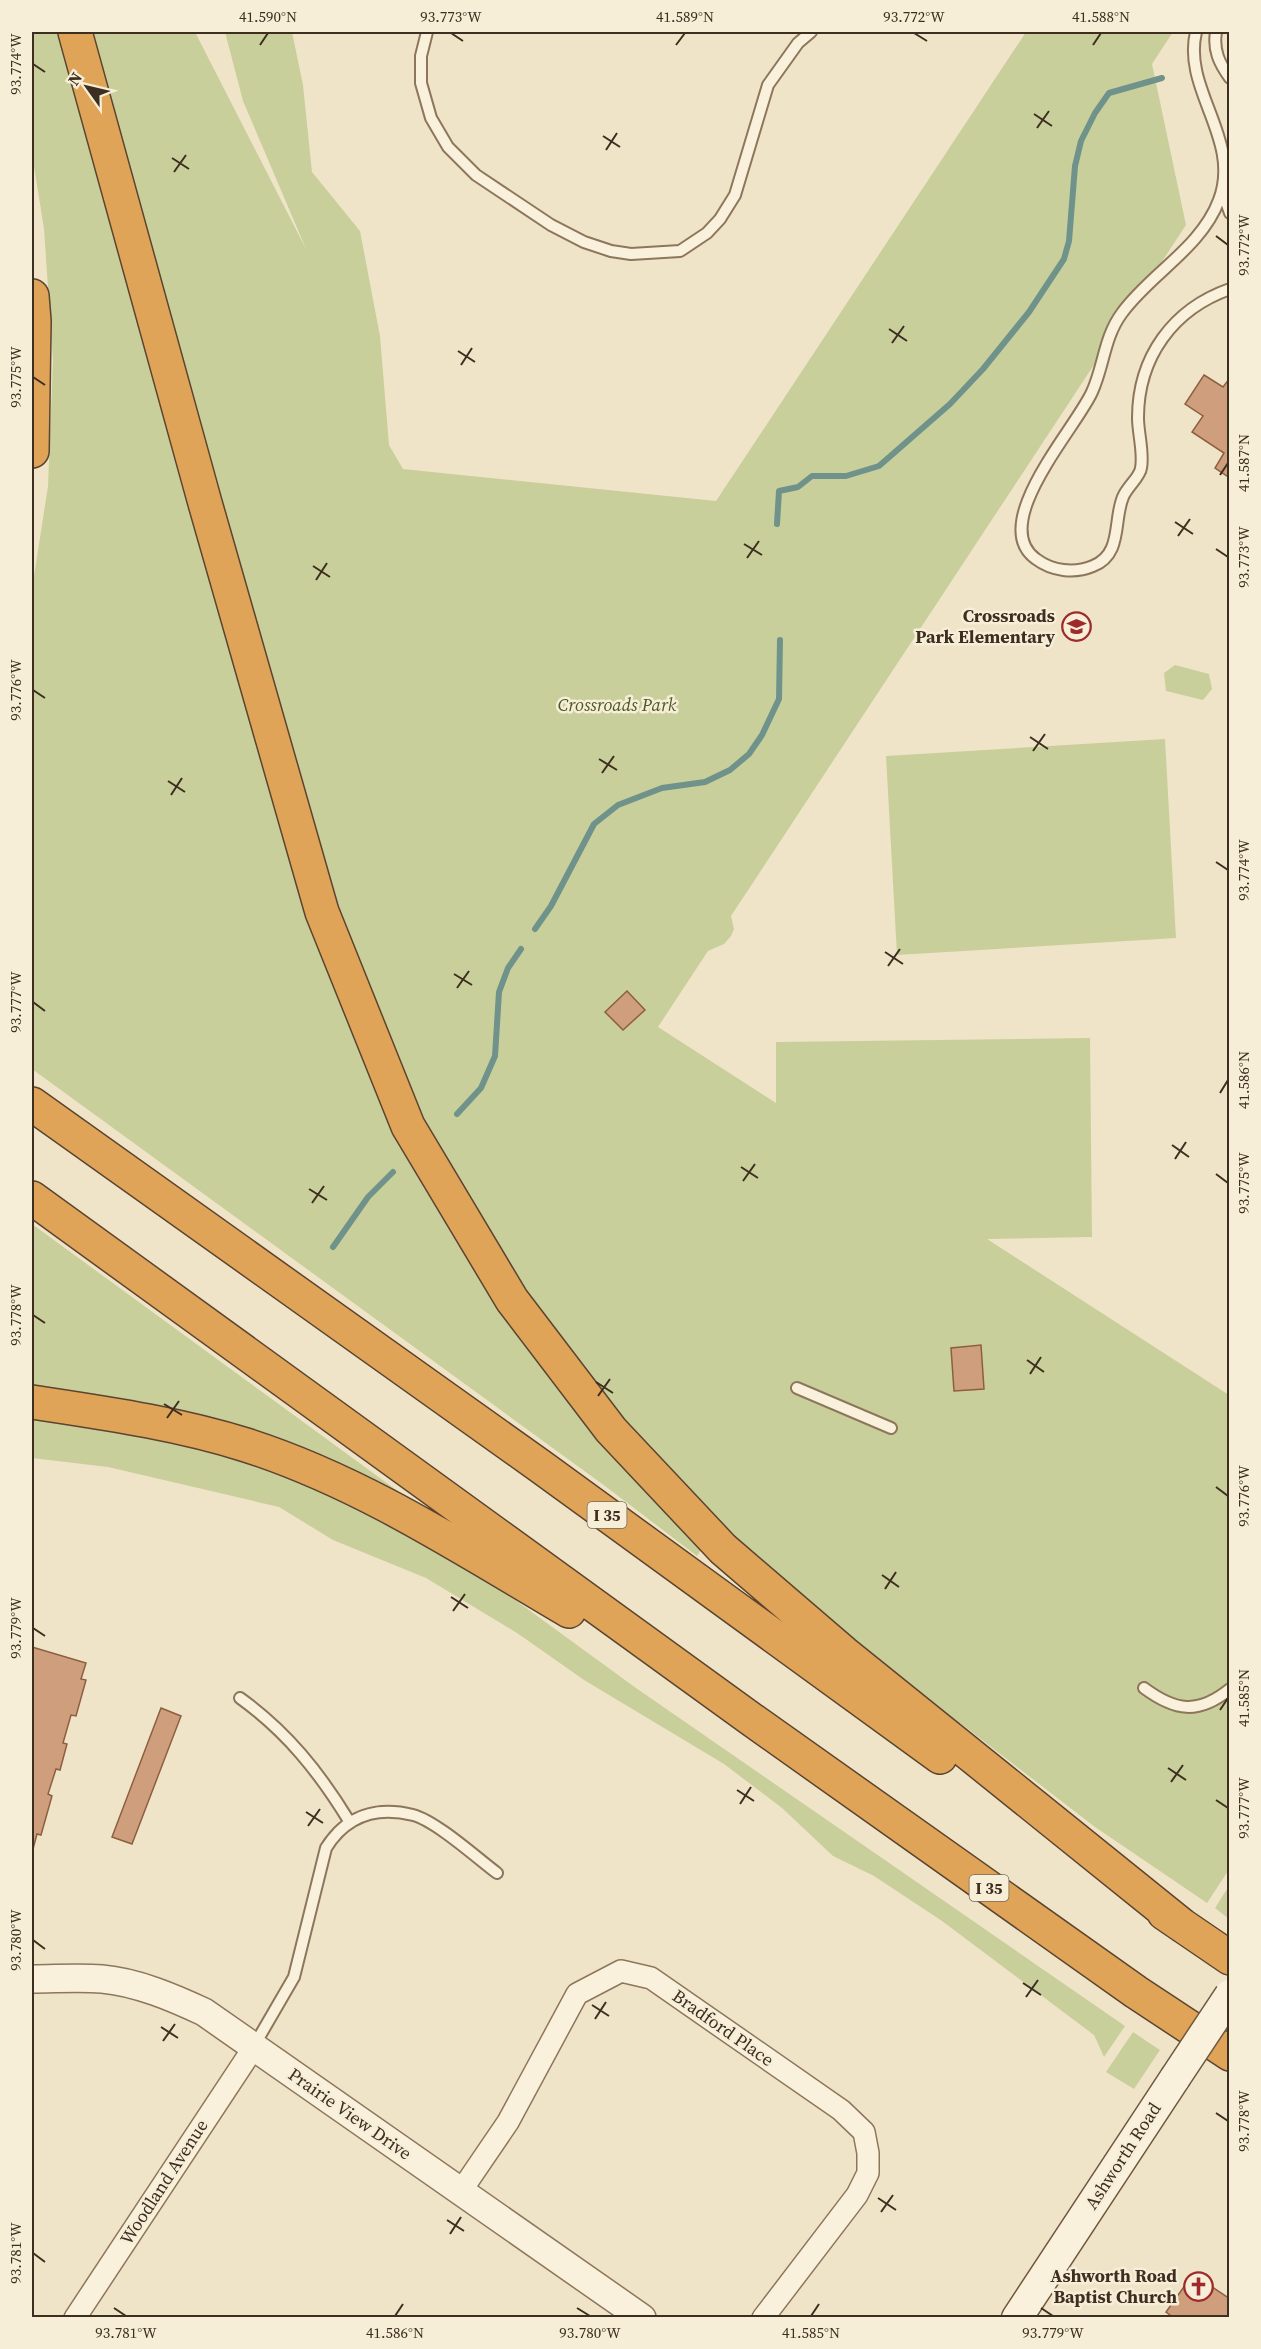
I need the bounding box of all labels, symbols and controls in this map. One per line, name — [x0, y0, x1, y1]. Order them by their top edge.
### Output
text: 41.590°N — [239, 6, 297, 27]
text: 93.773°W — [420, 6, 482, 27]
text: 41.589°N — [656, 6, 714, 27]
text: 93.772°W — [883, 6, 945, 27]
text: 41.588°N — [1072, 6, 1130, 27]
text: 93.774°W — [5, 33, 26, 95]
north arrow — [57, 57, 117, 117]
text: N — [62, 67, 87, 90]
text: 93.772°W — [1233, 214, 1254, 276]
text: 93.775°W — [5, 346, 26, 408]
text: 41.587°N — [1233, 434, 1254, 492]
text: 93.773°W — [1233, 526, 1254, 588]
place label: Crossroads Park Elementary — [915, 603, 1055, 649]
school or university icon: Crossroads Park Elementary — [1060, 610, 1092, 642]
text: 93.776°W — [5, 659, 26, 721]
park label: Crossroads Park — [558, 692, 677, 717]
text: 93.774°W — [1233, 839, 1254, 901]
text: 93.777°W — [5, 971, 26, 1033]
text: 41.586°N — [1233, 1051, 1254, 1109]
text: 93.775°W — [1233, 1152, 1254, 1214]
text: 93.778°W — [5, 1284, 26, 1346]
text: 93.776°W — [1233, 1465, 1254, 1527]
road number: I 35 — [588, 1502, 626, 1528]
text: 93.779°W — [5, 1597, 26, 1659]
text: 41.585°N — [1233, 1669, 1254, 1727]
text: 93.777°W — [1233, 1777, 1254, 1839]
road number: I 35 — [970, 1875, 1008, 1901]
text: 93.780°W — [5, 1909, 26, 1971]
street label: Bradford Place — [667, 1983, 779, 2072]
street label: Prairie View Drive — [284, 2062, 417, 2166]
text: 93.778°W — [1233, 2090, 1254, 2152]
street label: Ashworth Road — [1079, 2097, 1166, 2214]
street label: Woodland Avenue — [114, 2114, 213, 2249]
text: 93.781°W — [5, 2222, 26, 2284]
place label: Ashworth Road Baptist Church — [1050, 2263, 1177, 2309]
church icon: Ashworth Road Baptist Church — [1182, 2270, 1214, 2302]
text: 93.781°W — [95, 2322, 157, 2343]
text: 41.586°N — [366, 2322, 424, 2343]
text: 93.780°W — [559, 2322, 621, 2343]
text: 41.585°N — [782, 2322, 840, 2343]
text: 93.779°W — [1022, 2322, 1084, 2343]

